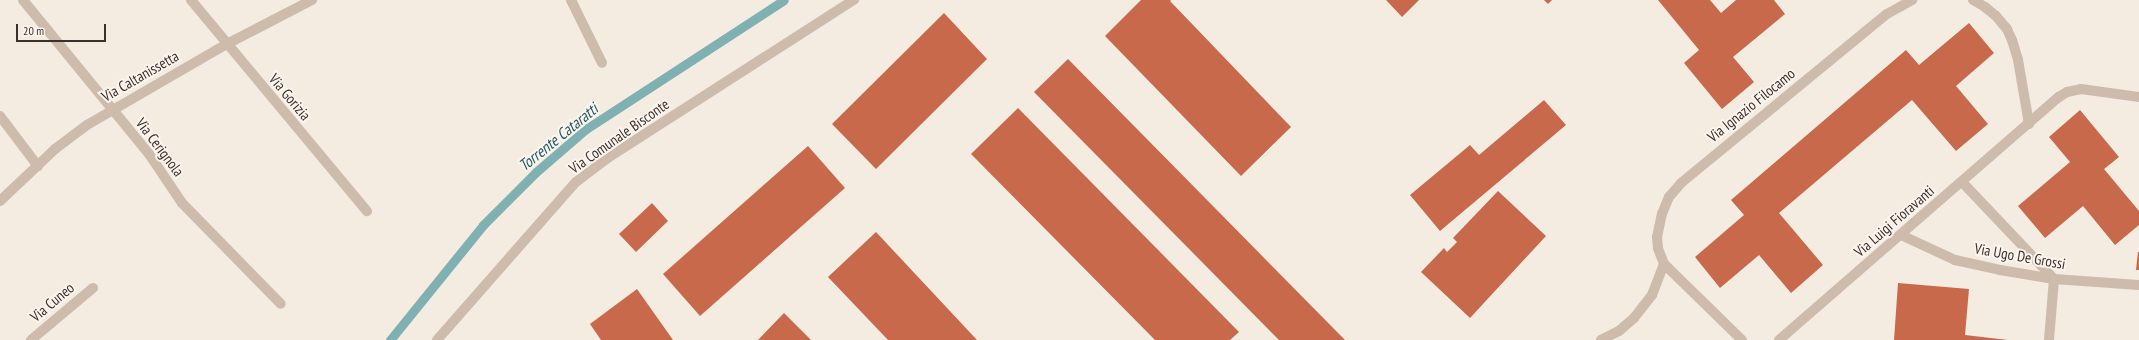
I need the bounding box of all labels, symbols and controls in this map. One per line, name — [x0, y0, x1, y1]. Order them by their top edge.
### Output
scale bar — [18, 16, 108, 42]
text: 20 m — [23, 23, 44, 38]
street label: Via Caltanissetta — [98, 47, 182, 105]
street label: Via Ignazio Filocamo — [1704, 64, 1798, 146]
street label: Via Gorizia — [265, 70, 315, 124]
street label: Via Comunale Bisconte — [566, 95, 672, 177]
water label: Torrente Cataratti — [514, 99, 602, 175]
street label: Via Cerignola — [132, 114, 188, 180]
street label: Via Luigi Fioravanti — [1850, 181, 1938, 261]
street label: Via Ugo De Grossi — [1973, 239, 2067, 273]
street label: Via Cuneo — [26, 278, 78, 326]

